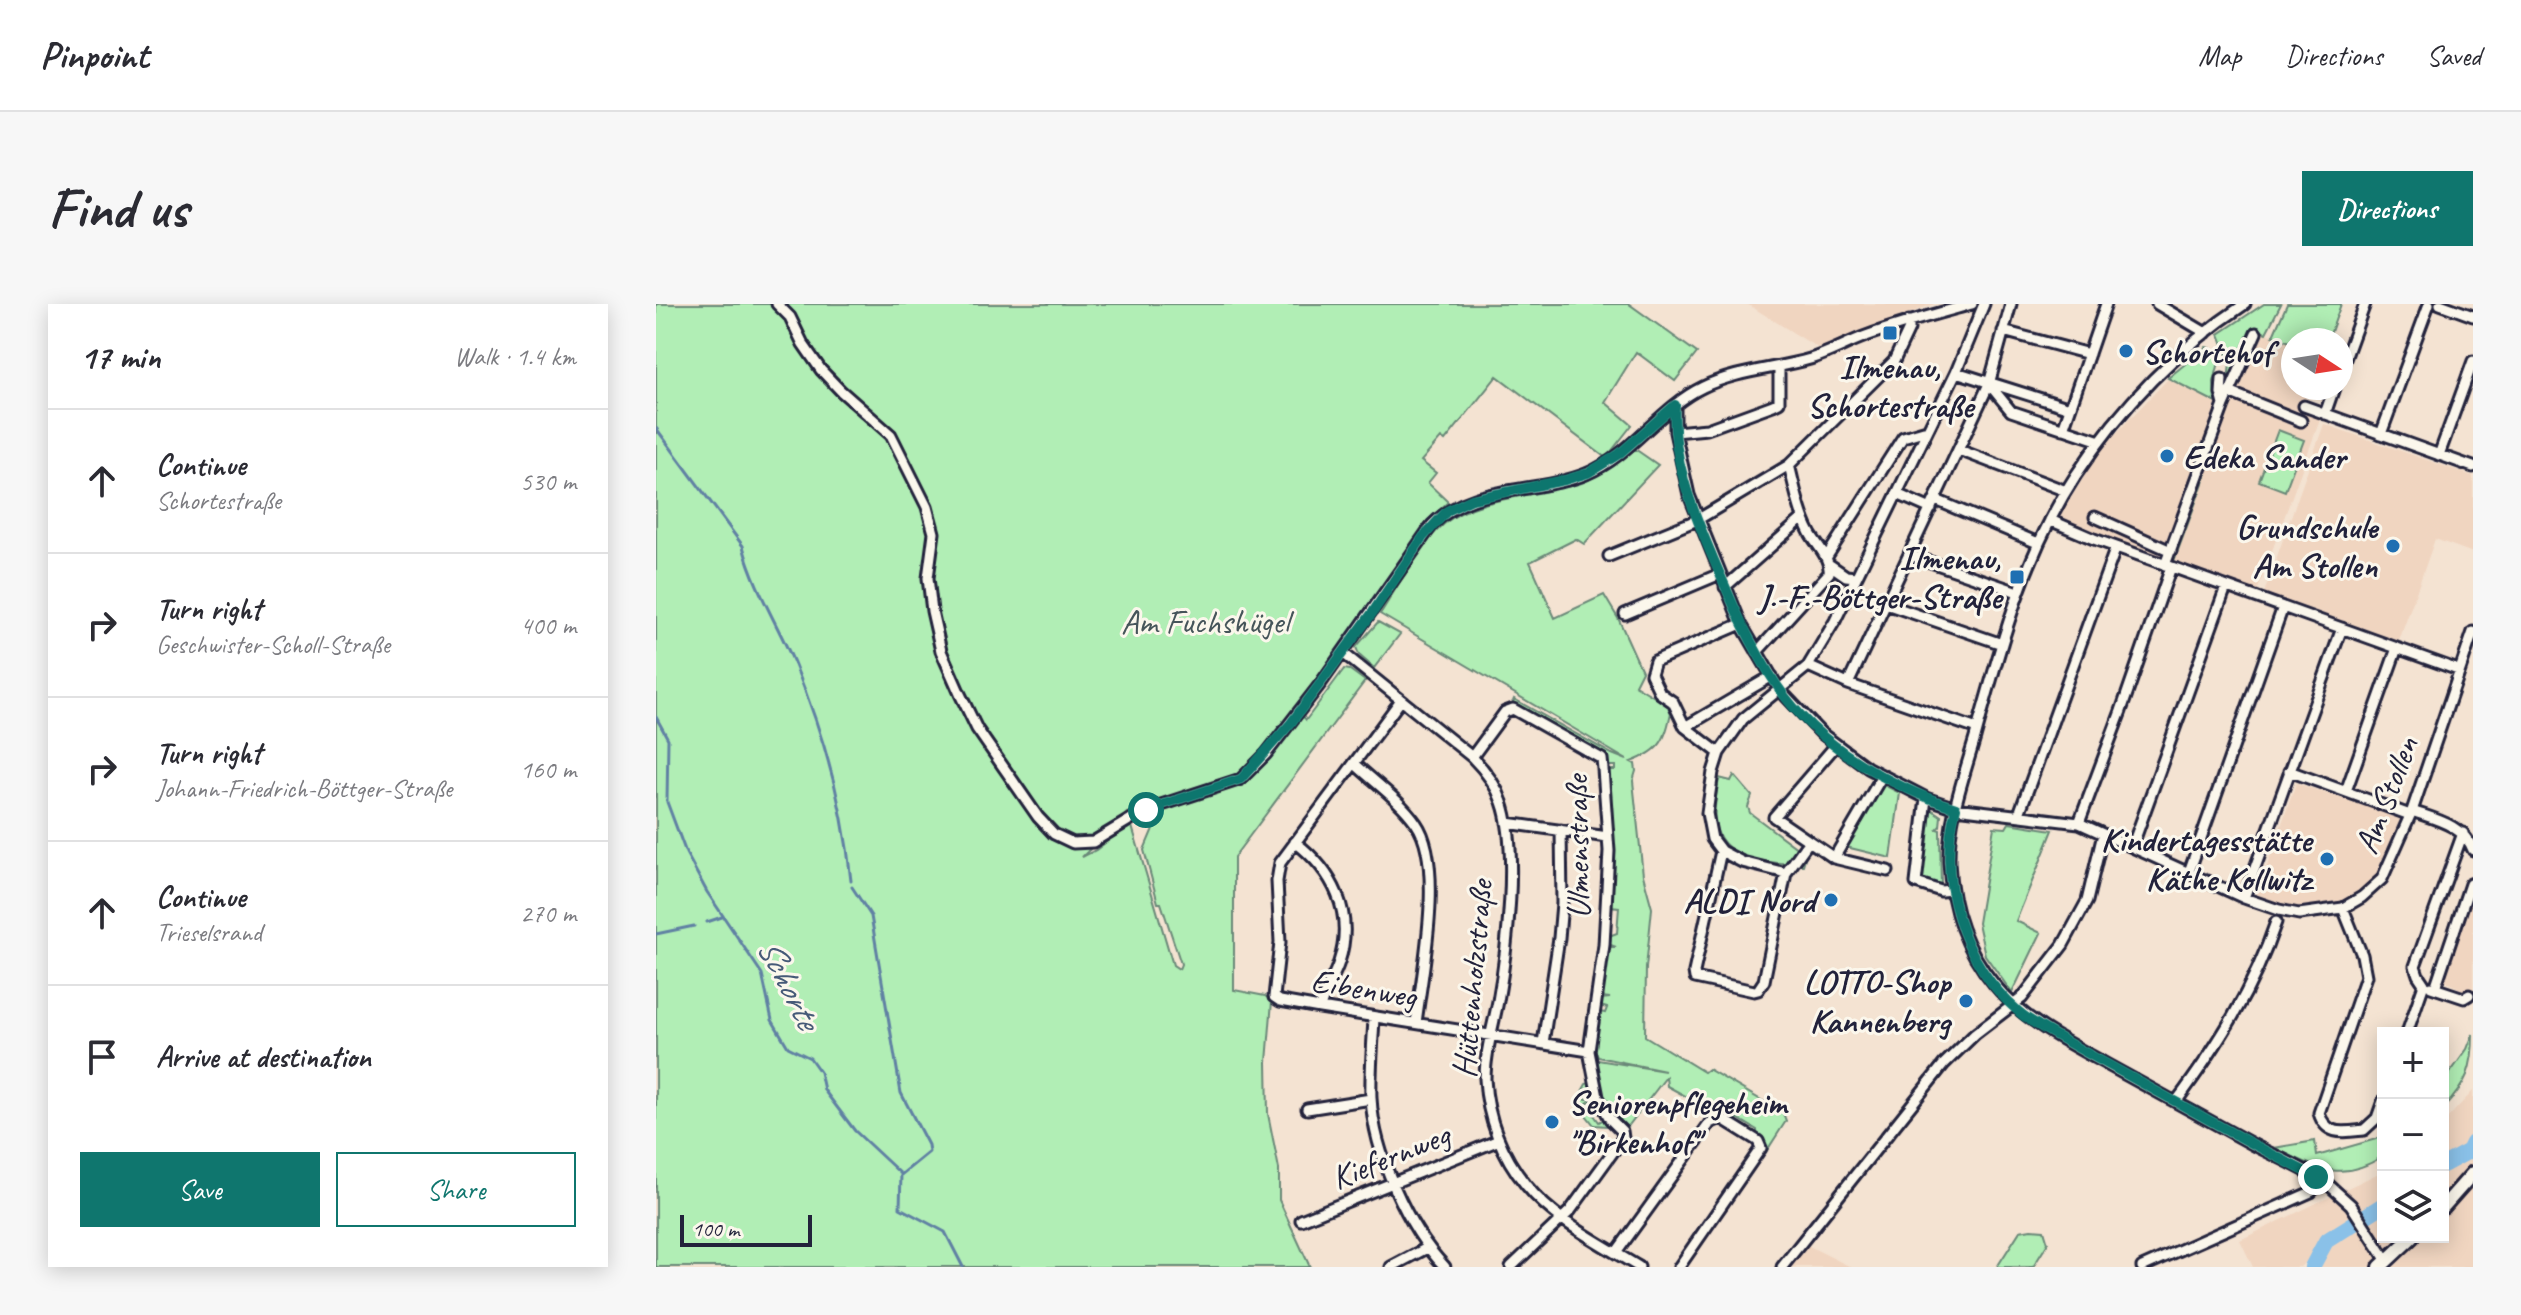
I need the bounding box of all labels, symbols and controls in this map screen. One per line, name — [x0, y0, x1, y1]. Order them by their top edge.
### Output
text: Pinpoint — [40, 32, 149, 79]
text: Map — [2198, 38, 2241, 73]
text: Directions — [2285, 38, 2383, 73]
text: Saved — [2427, 38, 2481, 73]
button: Directions — [2302, 171, 2473, 246]
text: Find us — [48, 173, 188, 244]
marker: Ilmenau, Schortestraße — [1881, 324, 1899, 342]
north arrow — [2281, 328, 2353, 400]
place label: Schortehof — [2142, 330, 2280, 373]
text: 17 min — [80, 335, 160, 378]
text: Walk · 1.4 km — [454, 340, 576, 373]
marker: Schortehof — [2117, 342, 2135, 360]
place label: Ilmenau, Schortestraße — [1807, 345, 1977, 427]
place label: Edeka Sander — [2183, 435, 2349, 478]
text: Continue — [156, 446, 246, 484]
marker: Edeka Sander — [2158, 447, 2176, 465]
icon: ahead — [80, 459, 124, 503]
text: 530 m — [520, 465, 576, 498]
text: Schortestraße — [156, 484, 281, 517]
place label: Grundschule Am Stollen — [2236, 505, 2380, 587]
place label: Ilmenau, J.-F.-Böttger-Straße — [1756, 536, 2005, 618]
marker: Grundschule Am Stollen — [2384, 537, 2402, 555]
marker: Ilmenau, J.-F.-Böttger-Straße — [2008, 568, 2026, 586]
text: Turn right — [156, 590, 261, 628]
park label: Am Fuchshügel — [1121, 600, 1295, 643]
icon: right — [80, 603, 124, 647]
text: 400 m — [520, 609, 576, 642]
text: Geschwister-Scholl-Straße — [156, 628, 390, 661]
street label: Am Stollen — [2344, 730, 2428, 860]
text: Turn right — [156, 734, 261, 772]
icon: right — [80, 747, 124, 791]
text: 160 m — [520, 753, 576, 786]
text: Johann-Friedrich-Böttger-Straße — [156, 772, 452, 805]
street label: Ulmenstraße — [1554, 772, 1600, 919]
route start — [1128, 792, 1164, 828]
place label: Kindertagesstätte Käthe Kollwitz — [2101, 818, 2315, 900]
marker: Kindertagesstätte Käthe Kollwitz — [2318, 850, 2336, 868]
street label: Hüttenholzstraße — [1442, 875, 1502, 1080]
text: Continue — [156, 878, 246, 916]
place label: ALDI Nord — [1684, 879, 1821, 922]
icon: ahead — [80, 891, 124, 935]
marker: ALDI Nord — [1822, 891, 1840, 909]
text: 270 m — [520, 897, 576, 930]
text: Trieselsrand — [156, 916, 262, 949]
water label: Schorte — [747, 930, 834, 1041]
street label: Eibenweg — [1308, 958, 1422, 1018]
place label: LOTTO-Shop Kannenberg — [1804, 960, 1953, 1042]
marker: LOTTO-Shop Kannenberg — [1957, 992, 1975, 1010]
map controls — [2377, 1027, 2449, 1243]
button: + — [2377, 1027, 2449, 1099]
icon: arrive — [80, 1035, 124, 1079]
text: Arrive at destination — [156, 1038, 371, 1076]
place label: Seniorenpflegeheim "Birkenhof" — [1568, 1081, 1789, 1163]
button: − — [2377, 1099, 2449, 1171]
street label: Kiefernweg — [1325, 1112, 1458, 1199]
marker: Seniorenpflegeheim "Birkenhof" — [1543, 1113, 1561, 1131]
button: Save — [80, 1152, 320, 1227]
button: Share — [336, 1152, 576, 1227]
route end — [2298, 1159, 2334, 1195]
button: layers — [2377, 1171, 2449, 1243]
scale bar — [680, 1211, 812, 1247]
text: 100 m — [692, 1215, 739, 1243]

